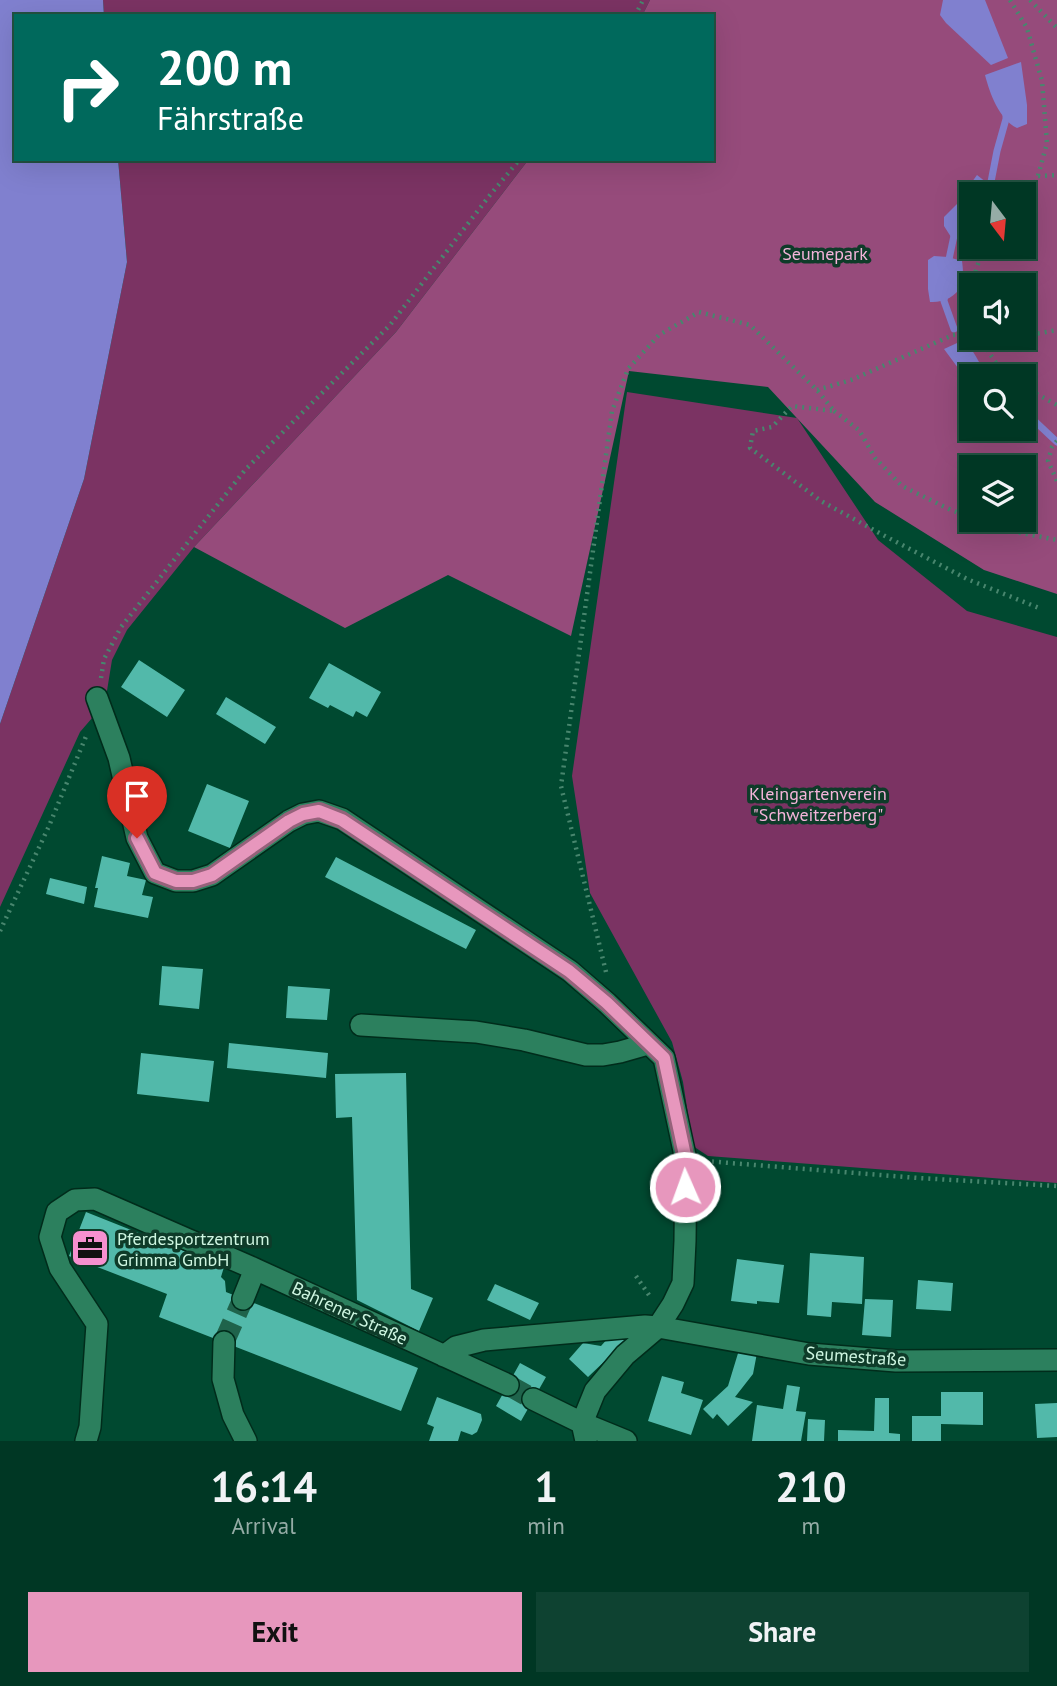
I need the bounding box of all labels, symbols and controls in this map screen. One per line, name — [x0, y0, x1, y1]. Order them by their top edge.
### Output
text: 200 m — [157, 35, 292, 99]
icon: right — [42, 42, 133, 133]
text: Fährstraße — [157, 97, 304, 139]
north arrow — [959, 182, 1036, 259]
map controls — [959, 182, 1036, 532]
park label: Seumepark — [782, 242, 868, 265]
button: sound — [959, 273, 1036, 350]
button: search — [959, 364, 1036, 441]
button: layers — [959, 455, 1036, 532]
pin — [107, 766, 167, 838]
icon: arrive — [118, 777, 156, 815]
park label: Kleingartenverein "Schweitzerberg" — [749, 782, 887, 826]
position arrow — [648, 1150, 722, 1224]
office icon: Pferdesportzentrum Grimma GmbH — [69, 1227, 111, 1269]
place label: Pferdesportzentrum Grimma GmbH — [117, 1227, 270, 1271]
street label: Bahrener Straße — [289, 1276, 411, 1350]
street label: Seumestraße — [805, 1341, 907, 1371]
text: 16:14 — [210, 1459, 317, 1514]
text: 1 — [534, 1459, 558, 1514]
text: 210 — [775, 1459, 847, 1514]
text: Arrival — [231, 1511, 296, 1540]
text: min — [527, 1511, 565, 1540]
text: m — [802, 1511, 820, 1540]
button: Exit — [28, 1592, 522, 1672]
button: Share — [536, 1592, 1029, 1672]

